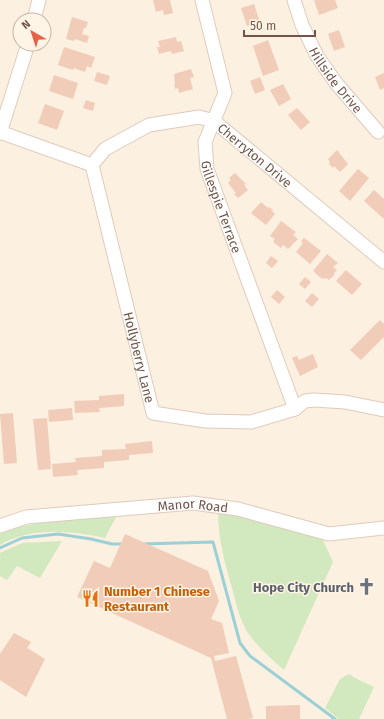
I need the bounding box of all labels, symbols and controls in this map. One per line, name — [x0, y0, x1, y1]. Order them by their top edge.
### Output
north arrow — [12, 12, 52, 52]
scale bar — [244, 12, 315, 38]
text: N — [19, 17, 33, 32]
text: 50 m — [250, 19, 276, 33]
street label: Hillside Drive — [306, 45, 365, 116]
street label: Cherryton Drive — [215, 120, 295, 191]
street label: Gillespie Terrace — [198, 160, 244, 255]
street label: Hollyberry Lane — [120, 310, 157, 404]
street label: Manor Road — [157, 496, 229, 516]
church icon: Hope City Church — [357, 577, 377, 597]
place label: Hope City Church — [253, 580, 354, 595]
place label: Number 1 Chinese Restaurant — [104, 584, 210, 614]
restaurant icon: Number 1 Chinese Restaurant — [81, 588, 101, 608]

